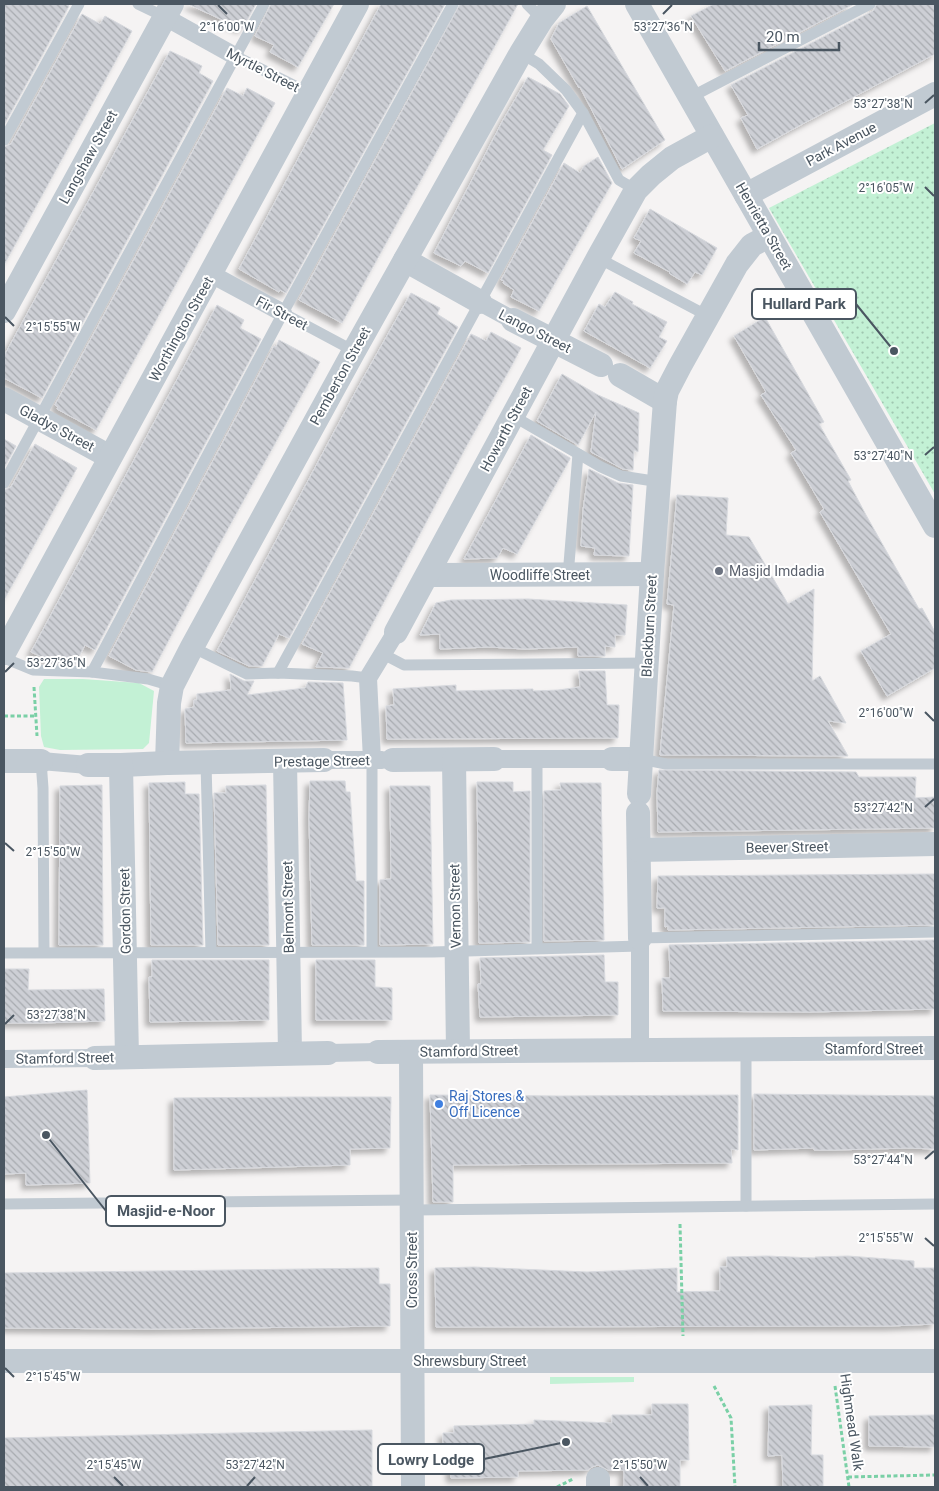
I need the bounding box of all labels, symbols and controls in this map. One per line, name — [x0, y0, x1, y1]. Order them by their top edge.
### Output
text: 2°16'00"W — [200, 20, 255, 34]
text: 53°27'36"N — [633, 20, 693, 34]
scale bar — [759, 20, 839, 52]
text: 20 m — [766, 28, 800, 46]
street label: Myrtle Street — [224, 45, 303, 95]
text: 53°27'38"N — [853, 97, 913, 111]
street label: Langshaw Street — [56, 107, 120, 206]
street label: Park Avenue — [803, 119, 879, 169]
street label: Henrietta Street — [733, 180, 796, 273]
text: 2°16'05"W — [859, 181, 914, 195]
street label: Worthington Street — [146, 274, 217, 384]
callout: Hullard Park — [752, 289, 856, 319]
street label: Fir Street — [253, 293, 311, 333]
text: Hullard Park — [762, 295, 847, 313]
street label: Lango Street — [496, 306, 574, 356]
text: 2°15'55"W — [26, 320, 81, 334]
street label: Pemberton Street — [306, 324, 374, 428]
street label: Howarth Street — [477, 383, 535, 474]
street label: Gladys Street — [17, 402, 98, 455]
text: 53°27'40"N — [853, 449, 913, 463]
place label: Masjid Imdadia — [729, 563, 825, 579]
marker: Masjid Imdadia — [713, 565, 725, 577]
street label: Woodliffe Street — [490, 567, 591, 583]
street label: Blackburn Street — [638, 574, 660, 678]
text: 53°27'36"N — [26, 656, 86, 670]
text: 2°16'00"W — [859, 706, 914, 720]
street label: Prestage Street — [274, 752, 371, 770]
text: 53°27'42"N — [853, 801, 913, 815]
street label: Beever Street — [745, 838, 829, 856]
text: 2°15'50"W — [26, 845, 81, 859]
street label: Belmont Street — [279, 860, 297, 953]
street label: Vernon Street — [446, 863, 464, 948]
street label: Gordon Street — [116, 867, 134, 954]
text: 53°27'38"N — [26, 1008, 86, 1022]
street label: Stamford Street — [825, 1041, 924, 1057]
street label: Stamford Street — [420, 1042, 519, 1060]
street label: Stamford Street — [16, 1049, 115, 1067]
place label: Raj Stores & Off Licence — [449, 1088, 525, 1120]
marker: Raj Stores & Off Licence — [433, 1098, 445, 1110]
text: 53°27'44"N — [853, 1153, 913, 1167]
callout: Masjid-e-Noor — [106, 1196, 225, 1226]
text: Masjid-e-Noor — [117, 1202, 216, 1220]
street label: Cross Street — [404, 1231, 420, 1308]
text: 2°15'55"W — [859, 1231, 914, 1245]
street label: Shrewsbury Street — [413, 1353, 527, 1369]
text: 2°15'45"W — [26, 1370, 81, 1384]
street label: Highmead Walk — [837, 1372, 867, 1473]
callout: Lowry Lodge — [378, 1444, 484, 1474]
text: Lowry Lodge — [388, 1451, 474, 1469]
text: 2°15'45"W — [87, 1458, 142, 1472]
text: 53°27'42"N — [225, 1458, 285, 1472]
text: 2°15'50"W — [613, 1458, 668, 1472]

